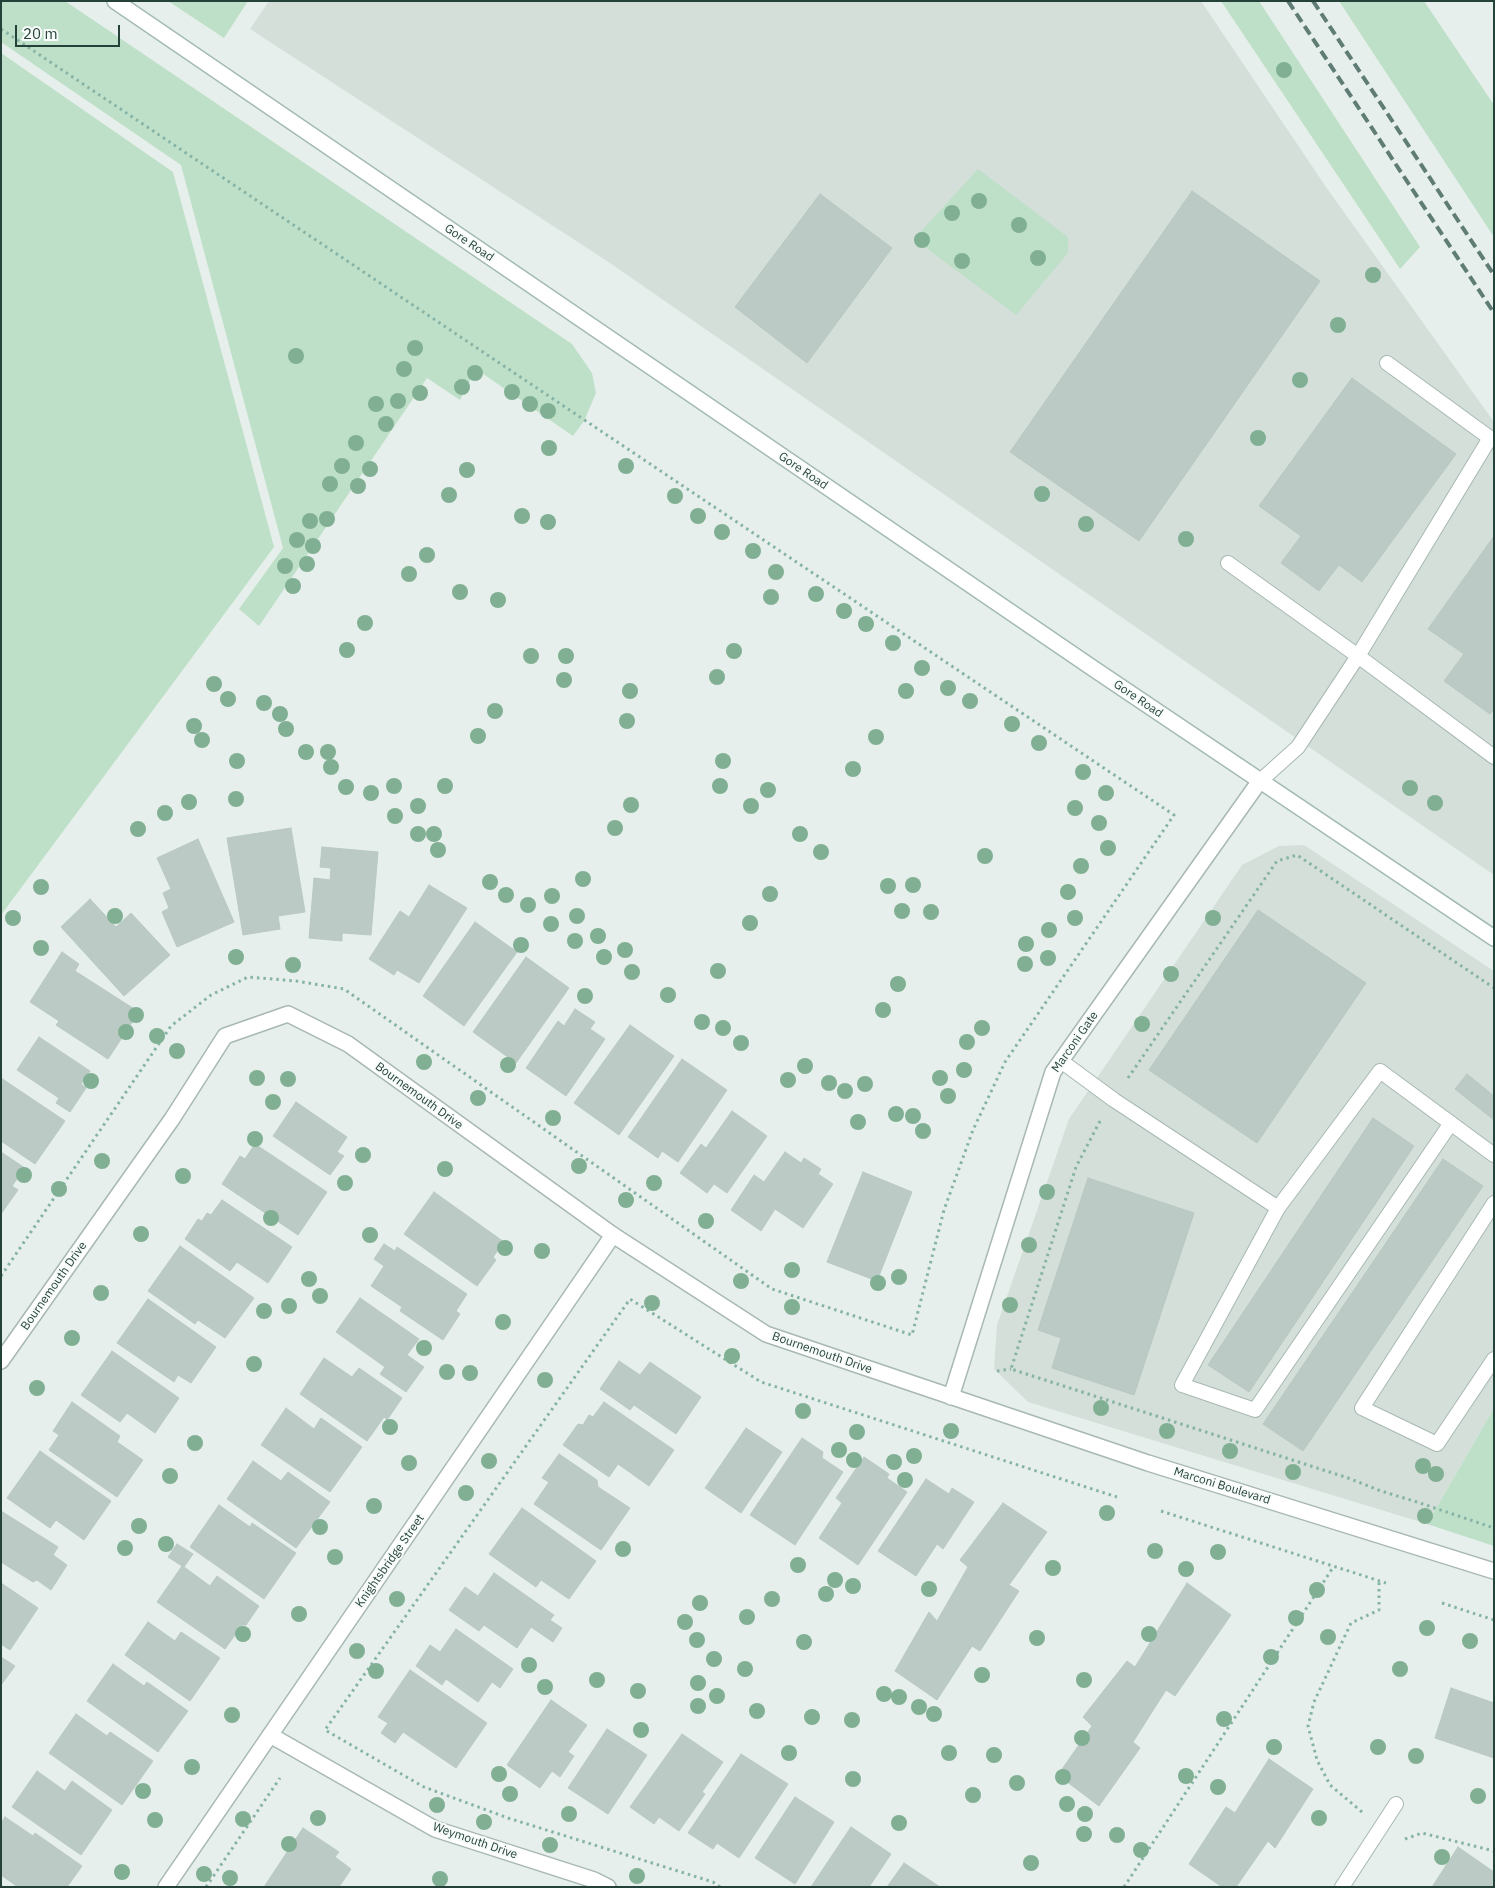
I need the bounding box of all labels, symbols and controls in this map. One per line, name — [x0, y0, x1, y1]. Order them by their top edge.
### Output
scale bar — [18, 15, 122, 47]
text: 20 m — [23, 24, 58, 43]
street label: Gore Road — [442, 221, 496, 265]
street label: Gore Road — [776, 449, 830, 493]
street label: Gore Road — [1111, 677, 1165, 721]
street label: Marconi Gate — [1049, 1009, 1101, 1075]
street label: Bournemouth Drive — [372, 1059, 466, 1133]
street label: Bournemouth Drive — [18, 1239, 90, 1333]
street label: Bournemouth Drive — [770, 1329, 874, 1377]
street label: Marconi Boulevard — [1172, 1464, 1272, 1508]
street label: Knightsbridge Street — [352, 1512, 428, 1610]
street label: Weymouth Drive — [431, 1820, 519, 1862]

